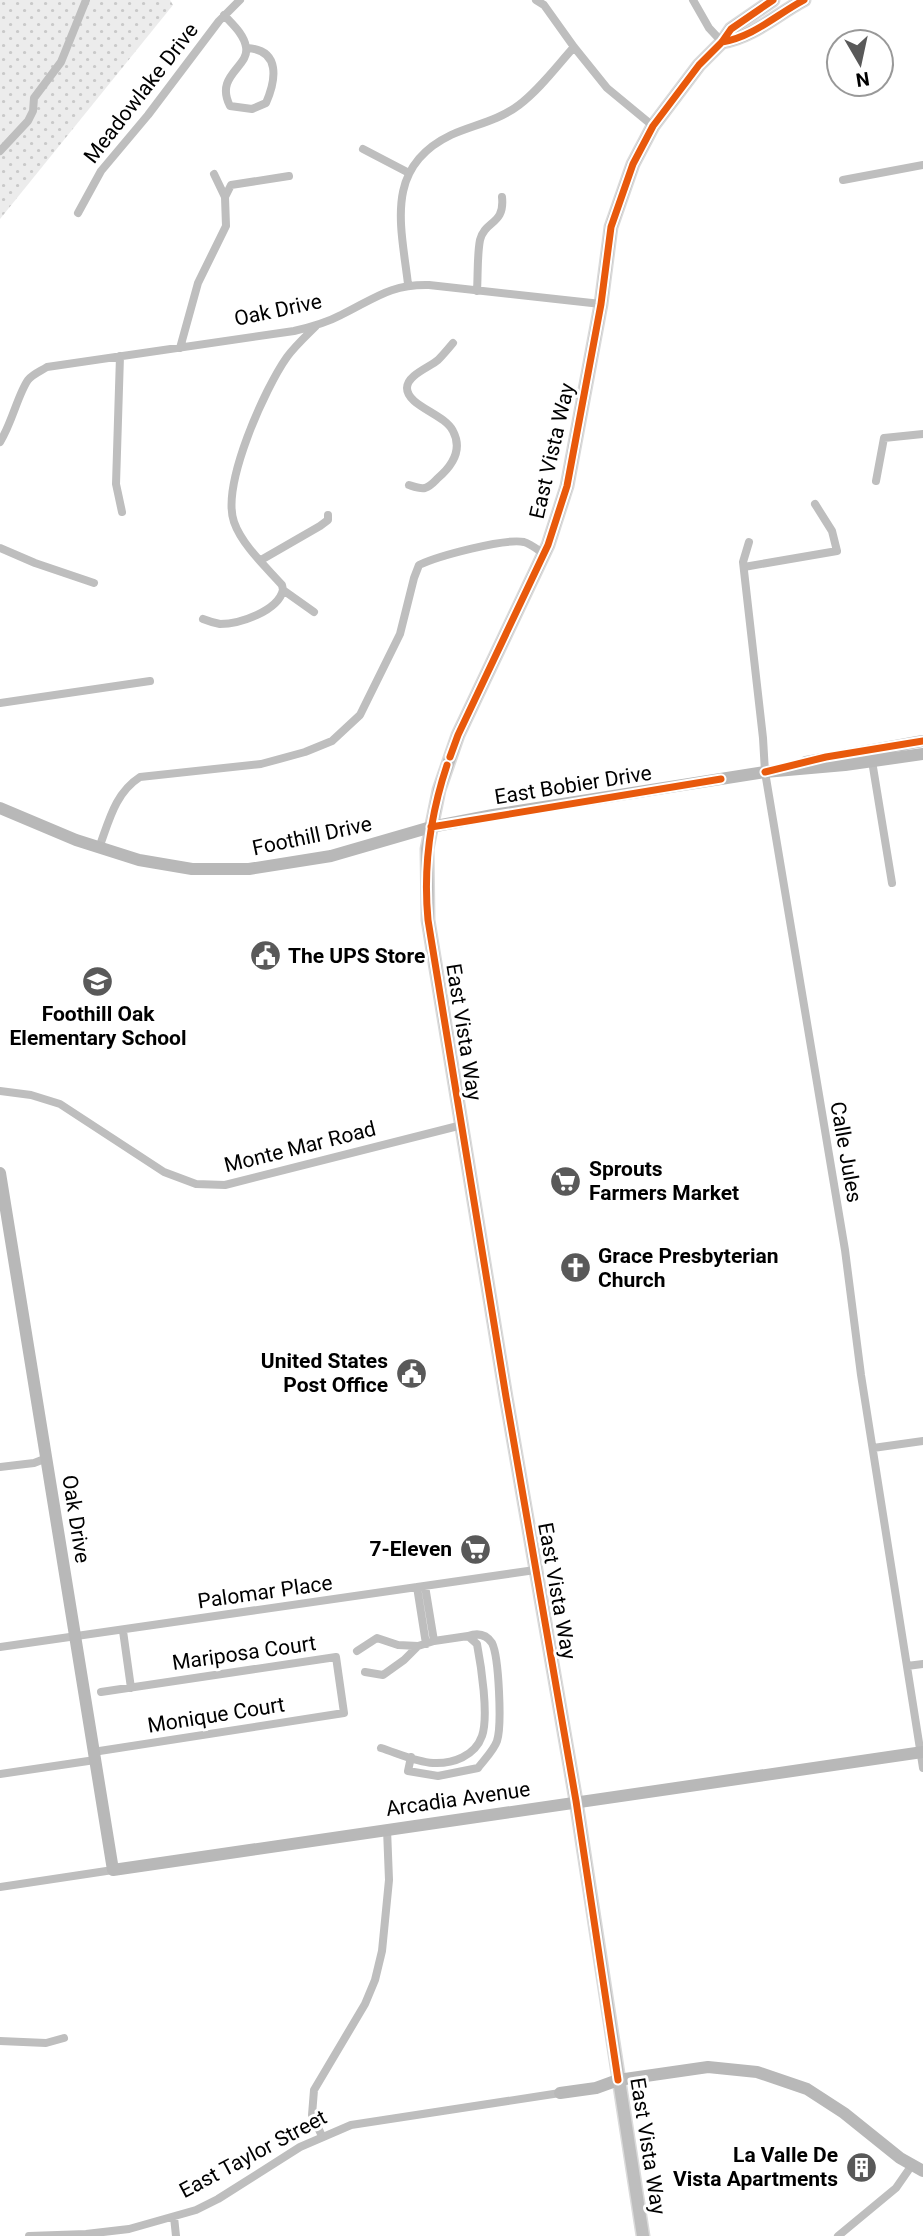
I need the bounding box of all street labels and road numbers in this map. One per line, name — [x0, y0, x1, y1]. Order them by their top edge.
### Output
street label: Meadowlake Drive — [79, 18, 203, 168]
street label: Oak Drive — [232, 289, 324, 331]
street label: East Vista Way — [525, 381, 579, 521]
street label: East Bobier Drive — [493, 761, 653, 809]
street label: Foothill Drive — [250, 812, 374, 860]
street label: East Vista Way — [441, 962, 487, 1102]
street label: Calle Jules — [825, 1100, 867, 1204]
street label: Monte Mar Road — [222, 1117, 378, 1177]
street label: Oak Drive — [57, 1473, 95, 1565]
street label: East Vista Way — [533, 1521, 581, 1661]
street label: Palomar Place — [196, 1571, 334, 1613]
street label: Mariposa Court — [171, 1631, 318, 1675]
street label: Monique Court — [146, 1692, 286, 1738]
street label: Arcadia Avenue — [384, 1777, 532, 1821]
street label: East Vista Way — [625, 2076, 671, 2216]
street label: East Taylor Street — [175, 2105, 331, 2203]

